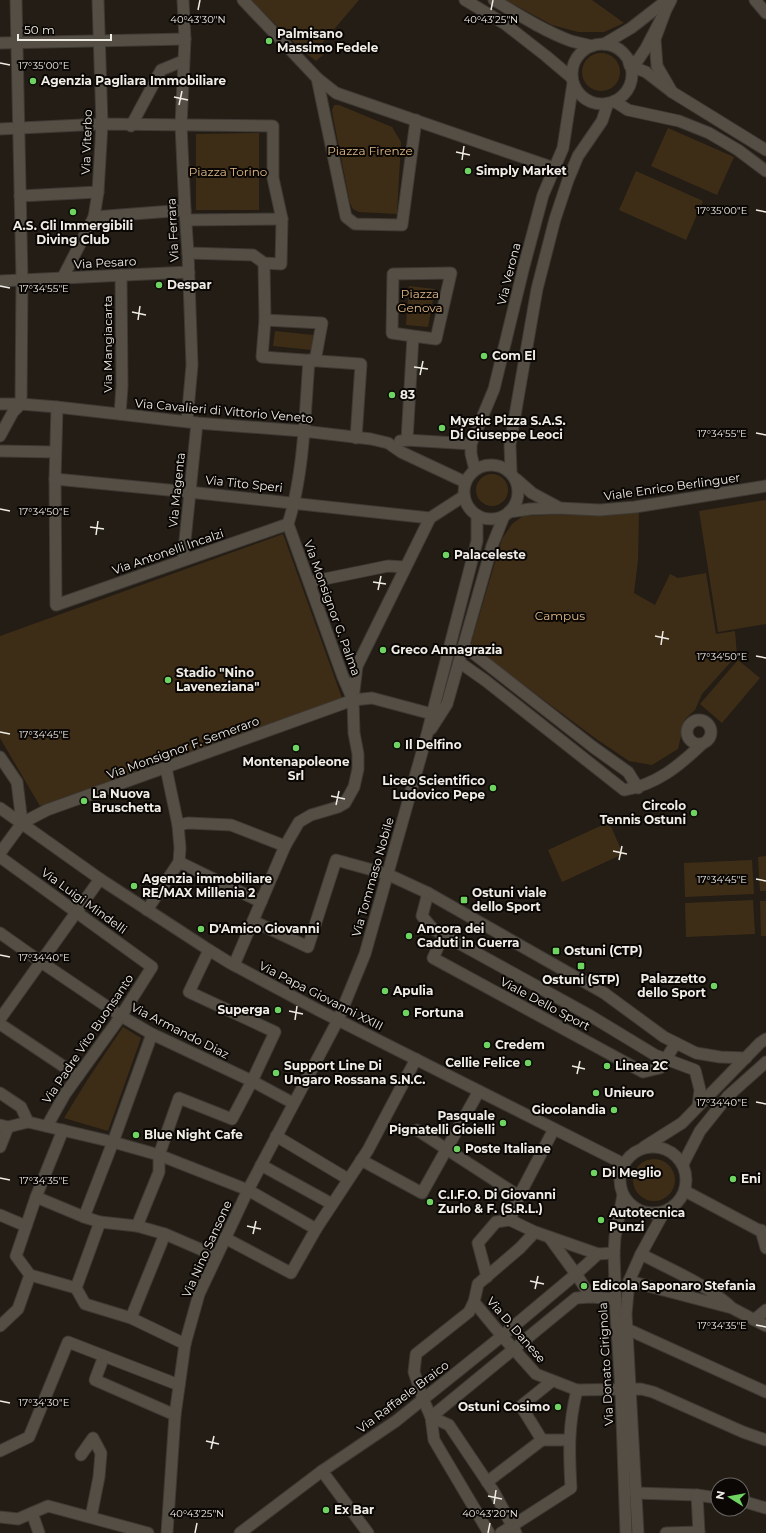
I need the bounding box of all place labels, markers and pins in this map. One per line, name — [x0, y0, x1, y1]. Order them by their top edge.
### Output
place label: Palmisano Massimo Fedele — [277, 26, 379, 55]
marker: Palmisano Massimo Fedele — [264, 36, 274, 46]
place label: Agenzia Pagliara Immobiliare — [40, 73, 227, 88]
marker: Agenzia Pagliara Immobiliare — [28, 76, 38, 86]
place label: Simply Market — [476, 163, 567, 178]
marker: Simply Market — [463, 166, 473, 176]
marker: A.S. Gli Immergibili Diving Club — [68, 207, 78, 217]
place label: A.S. Gli Immergibili Diving Club — [12, 218, 133, 247]
place label: Despar — [167, 277, 212, 292]
marker: Despar — [154, 280, 164, 290]
place label: Com El — [492, 348, 536, 363]
marker: Com El — [479, 351, 489, 361]
place label: 83 — [400, 387, 415, 402]
marker: 83 — [387, 390, 397, 400]
place label: Mystic Pizza S.A.S. Di Giuseppe Leoci — [450, 413, 566, 442]
marker: Mystic Pizza S.A.S. Di Giuseppe Leoci — [437, 423, 447, 433]
place label: Palaceleste — [454, 547, 526, 562]
marker: Palaceleste — [441, 550, 451, 560]
place label: Greco Annagrazia — [391, 642, 502, 657]
marker: Greco Annagrazia — [378, 645, 388, 655]
place label: Stadio "Nino Laveneziana" — [176, 665, 259, 694]
marker: Stadio "Nino Laveneziana" — [163, 675, 173, 685]
place label: Il Delfino — [405, 737, 462, 752]
marker: Il Delfino — [392, 740, 402, 750]
marker: Montenapoleone Srl — [291, 743, 301, 753]
place label: Montenapoleone Srl — [243, 754, 350, 783]
place label: Liceo Scientifico Ludovico Pepe — [382, 773, 485, 802]
marker: Liceo Scientifico Ludovico Pepe — [488, 783, 498, 793]
place label: La Nuova Bruschetta — [92, 786, 161, 815]
marker: La Nuova Bruschetta — [79, 796, 89, 806]
place label: Circolo Tennis Ostuni — [600, 798, 686, 827]
marker: Circolo Tennis Ostuni — [689, 808, 699, 818]
place label: Agenzia immobiliare RE/MAX Millenia 2 — [141, 871, 273, 900]
marker: Agenzia immobiliare RE/MAX Millenia 2 — [129, 881, 139, 891]
place label: Ostuni viale dello Sport — [472, 885, 547, 914]
marker: Ostuni viale dello Sport — [459, 895, 469, 905]
place label: D'Amico Giovanni — [209, 921, 320, 936]
place label: Ancora dei Caduti in Guerra — [416, 921, 519, 950]
marker: D'Amico Giovanni — [196, 924, 206, 934]
marker: Ancora dei Caduti in Guerra — [404, 931, 414, 941]
place label: Ostuni (CTP) — [564, 943, 643, 958]
marker: Ostuni (CTP) — [551, 946, 561, 956]
marker: Ostuni (STP) — [576, 961, 586, 971]
place label: Palazzetto dello Sport — [637, 971, 707, 1000]
place label: Ostuni (STP) — [542, 972, 620, 987]
marker: Palazzetto dello Sport — [709, 981, 719, 991]
place label: Apulia — [392, 983, 433, 998]
marker: Apulia — [380, 986, 390, 996]
place label: Superga — [217, 1002, 270, 1017]
marker: Superga — [273, 1005, 283, 1015]
place label: Fortuna — [414, 1005, 464, 1020]
marker: Fortuna — [401, 1008, 411, 1018]
place label: Credem — [495, 1037, 545, 1052]
marker: Credem — [482, 1040, 492, 1050]
place label: Cellie Felice — [445, 1055, 520, 1070]
place label: Support Line Di Ungaro Rossana S.N.C. — [284, 1058, 425, 1087]
marker: Cellie Felice — [523, 1058, 533, 1068]
place label: Linea 2C — [615, 1058, 668, 1073]
marker: Linea 2C — [602, 1061, 612, 1071]
marker: Support Line Di Ungaro Rossana S.N.C. — [271, 1068, 281, 1078]
place label: Unieuro — [604, 1085, 654, 1100]
marker: Unieuro — [591, 1088, 601, 1098]
place label: Giocolandia — [532, 1102, 606, 1117]
marker: Giocolandia — [609, 1105, 619, 1115]
place label: Pasquale Pignatelli Gioielli — [389, 1108, 495, 1137]
marker: Pasquale Pignatelli Gioielli — [498, 1118, 508, 1128]
place label: Blue Night Cafe — [144, 1127, 243, 1142]
marker: Blue Night Cafe — [131, 1130, 141, 1140]
place label: Poste Italiane — [465, 1141, 551, 1156]
marker: Poste Italiane — [452, 1144, 462, 1154]
place label: Di Meglio — [602, 1165, 662, 1180]
marker: Di Meglio — [589, 1168, 599, 1178]
place label: Eni — [741, 1171, 761, 1186]
marker: Eni — [728, 1174, 738, 1184]
place label: C.I.F.O. Di Giovanni Zurlo & F. (S.R.L.) — [438, 1187, 556, 1216]
marker: C.I.F.O. Di Giovanni Zurlo & F. (S.R.L.) — [425, 1197, 435, 1207]
place label: Autotecnica Punzi — [608, 1205, 685, 1234]
marker: Autotecnica Punzi — [596, 1215, 606, 1225]
place label: Edicola Saponaro Stefania — [592, 1278, 756, 1293]
marker: Edicola Saponaro Stefania — [579, 1281, 589, 1291]
place label: Ostuni Cosimo — [458, 1399, 550, 1414]
marker: Ostuni Cosimo — [553, 1402, 563, 1412]
place label: Ex Bar — [334, 1502, 374, 1517]
marker: Ex Bar — [321, 1505, 331, 1515]

